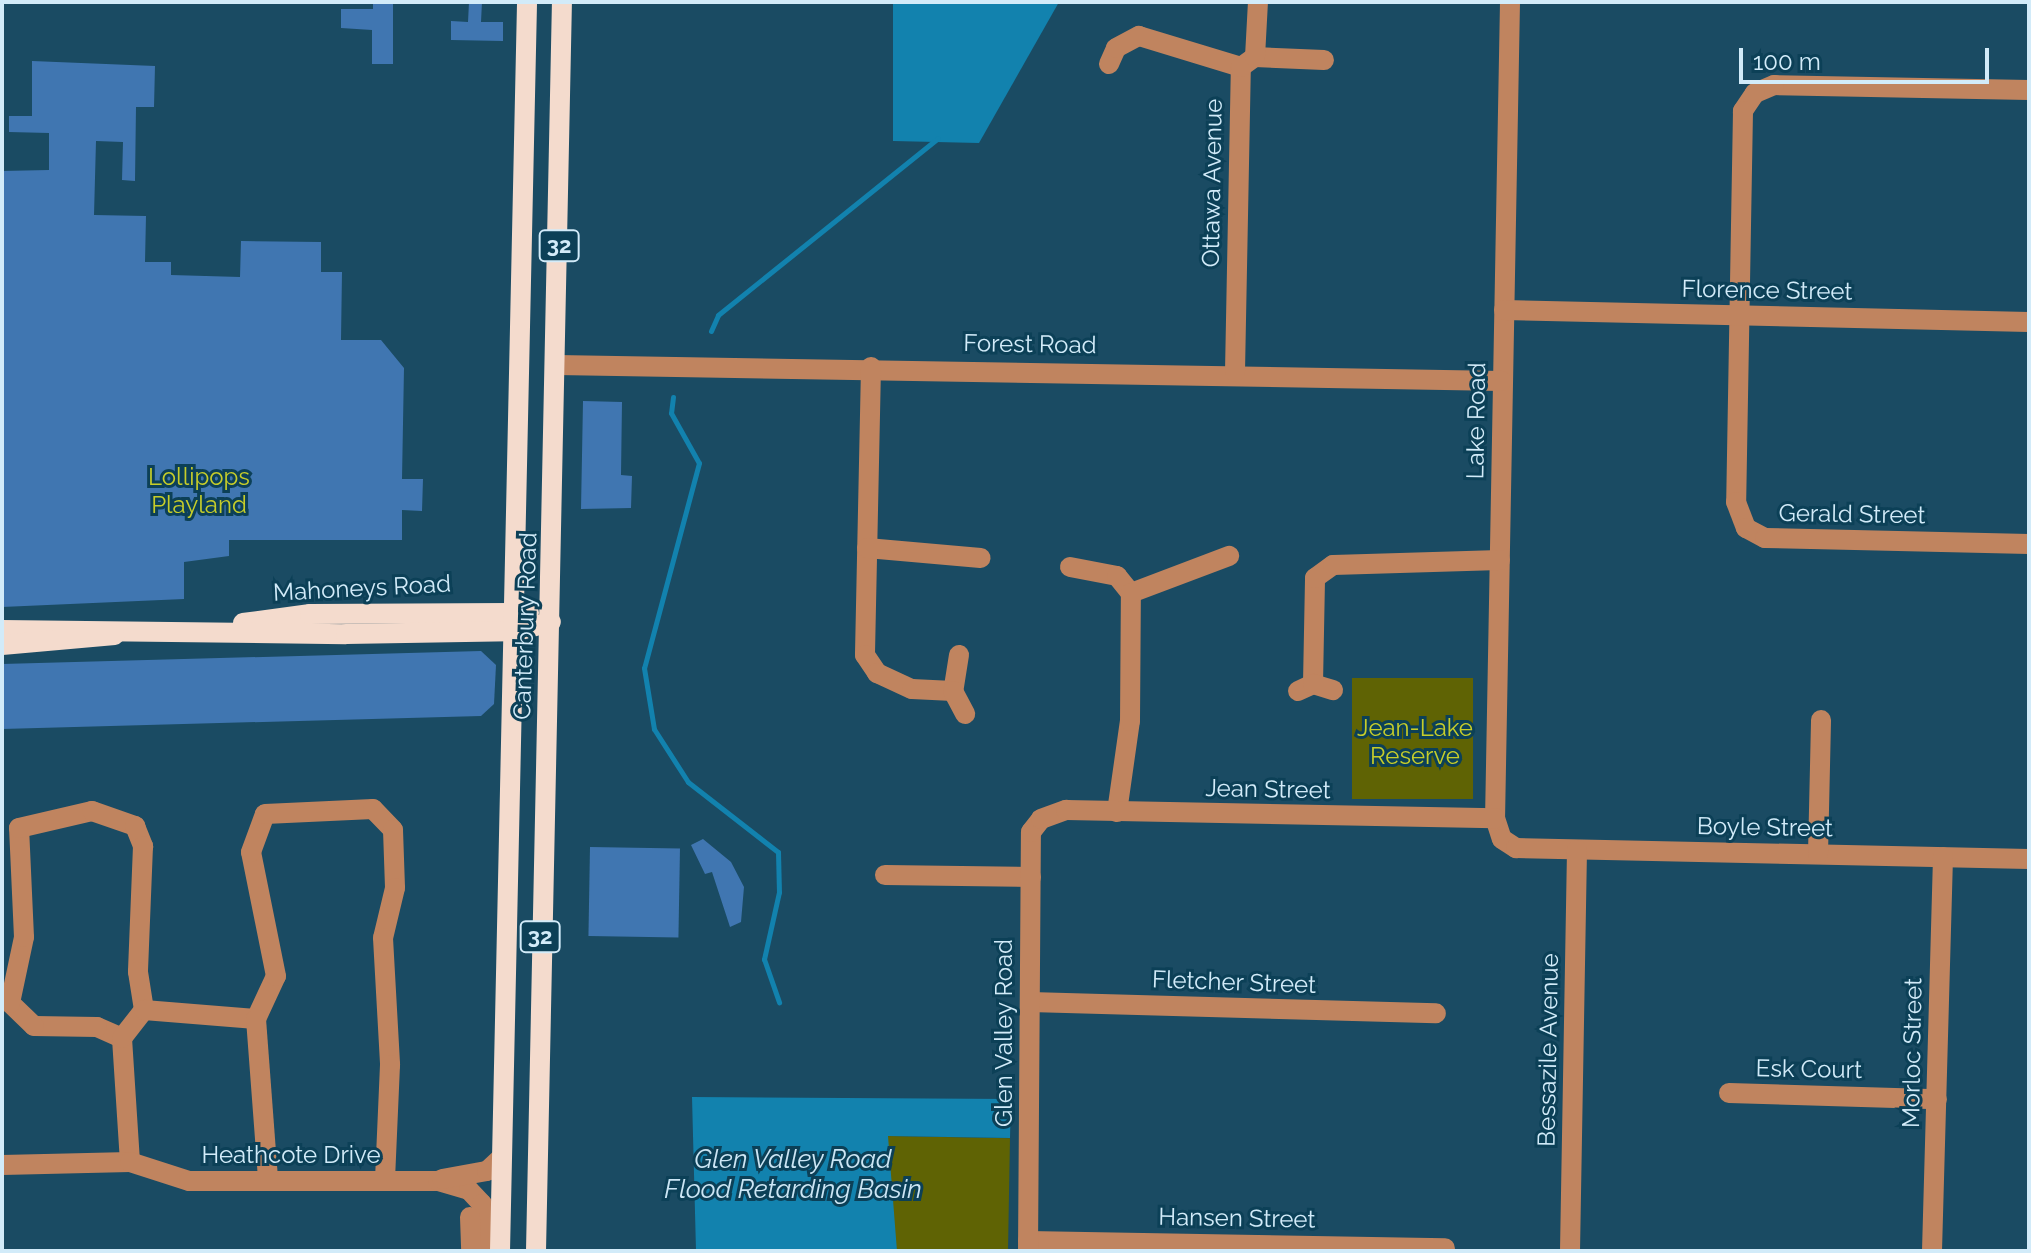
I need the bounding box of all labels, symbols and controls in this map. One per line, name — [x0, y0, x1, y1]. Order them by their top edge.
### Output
scale bar — [1743, 32, 1993, 82]
text: 100 m — [1753, 47, 1821, 76]
street label: Ottawa Avenue — [1196, 98, 1228, 268]
road number: 32 — [537, 228, 581, 264]
street label: Florence Street — [1681, 274, 1853, 306]
street label: Forest Road — [963, 328, 1097, 360]
street label: Lake Road — [1461, 362, 1491, 480]
park label: Lollipops Playland — [148, 463, 250, 519]
street label: Gerald Street — [1778, 498, 1926, 530]
street label: Canterbury Road — [507, 532, 543, 720]
street label: Mahoneys Road — [272, 569, 452, 607]
park label: Jean-Lake Reserve — [1357, 714, 1473, 770]
street label: Jean Street — [1205, 774, 1331, 804]
street label: Boyle Street — [1697, 811, 1833, 843]
road number: 32 — [518, 919, 562, 955]
street label: Glen Valley Road — [990, 938, 1018, 1128]
street label: Bessazile Avenue — [1532, 953, 1564, 1147]
street label: Fletcher Street — [1151, 965, 1317, 999]
street label: Morloc Street — [1896, 978, 1928, 1128]
street label: Esk Court — [1756, 1054, 1862, 1084]
street label: Heathcote Drive — [201, 1141, 381, 1169]
water label: Glen Valley Road Flood Retarding Basin — [664, 1144, 922, 1206]
street label: Hansen Street — [1158, 1202, 1316, 1234]

